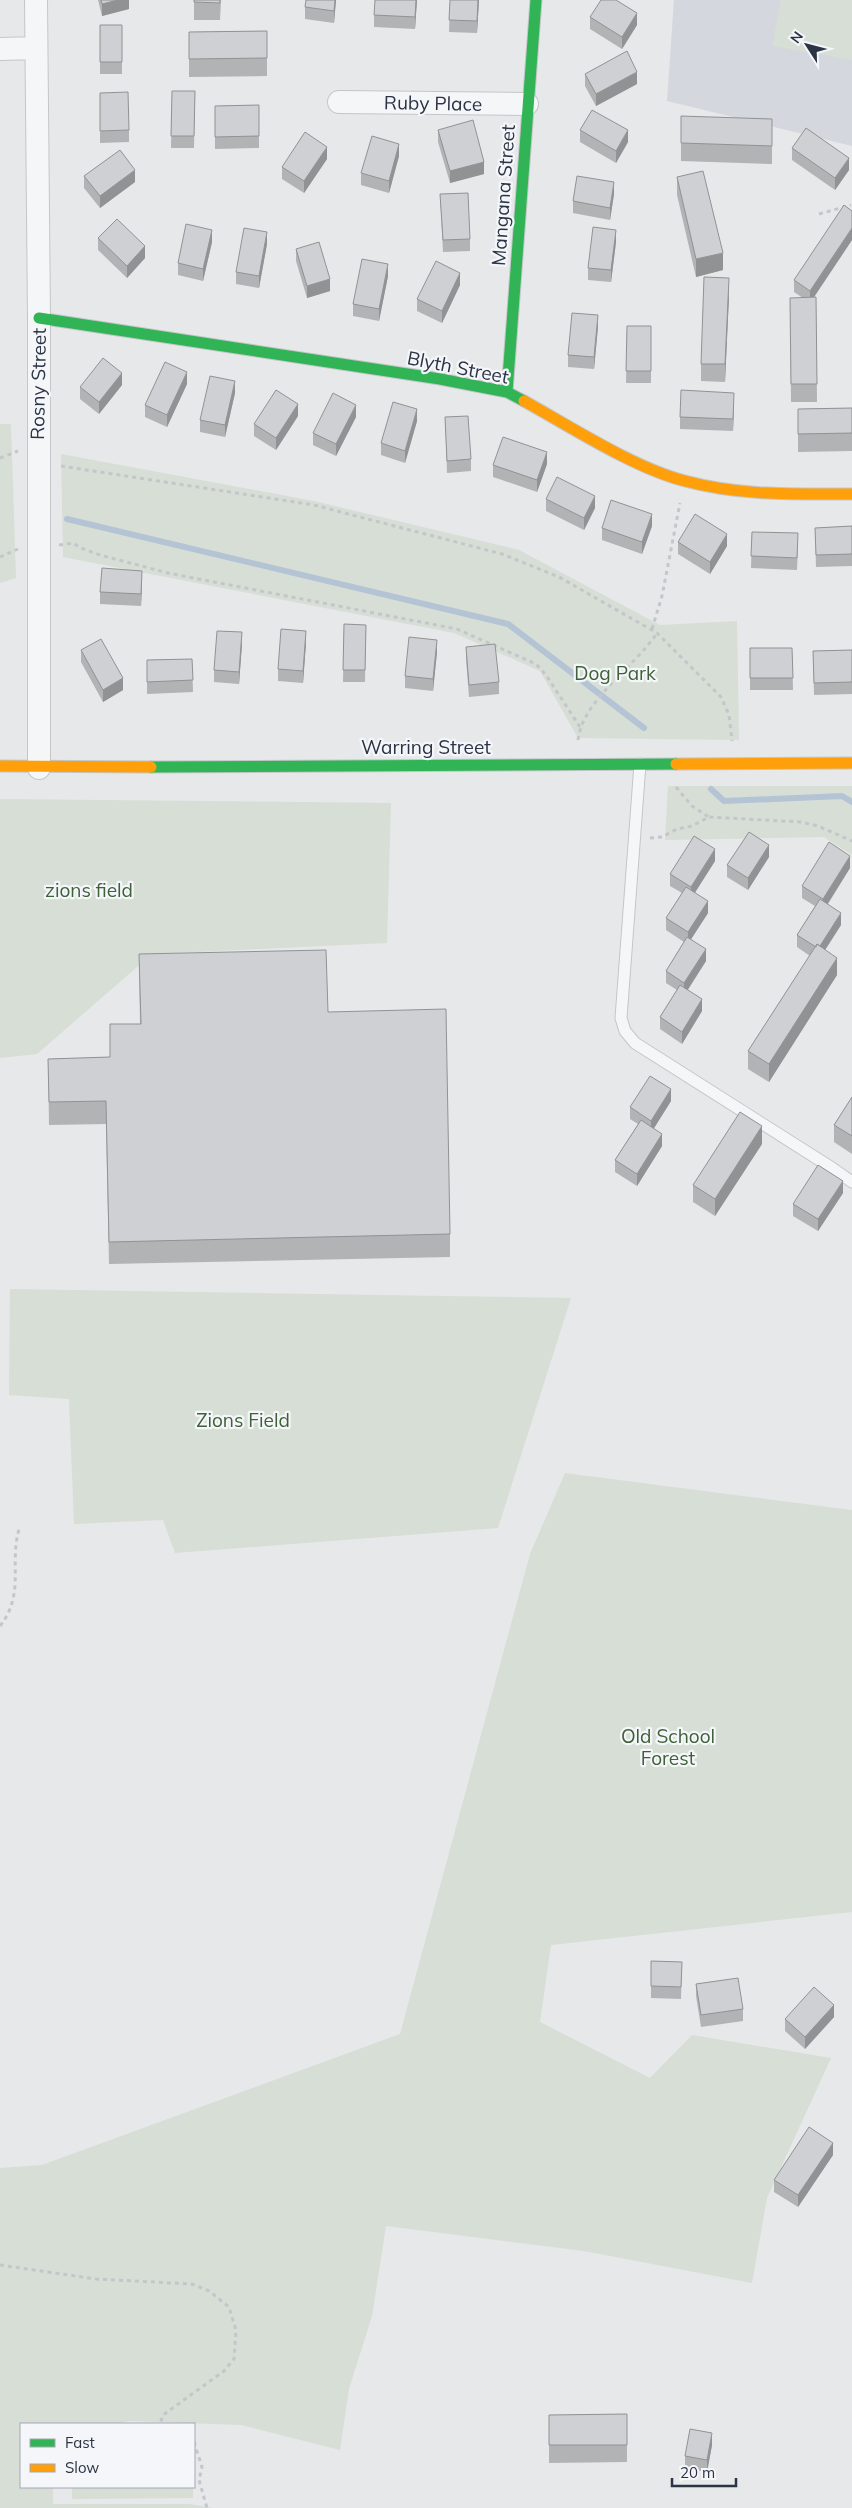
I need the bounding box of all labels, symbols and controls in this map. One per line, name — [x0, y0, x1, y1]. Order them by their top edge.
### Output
north arrow — [782, 20, 832, 70]
text: N — [786, 28, 807, 47]
street label: Ruby Place — [384, 90, 482, 116]
street label: Mangana Street — [486, 123, 520, 267]
street label: Rosny Street — [25, 328, 51, 440]
street label: Blyth Street — [405, 345, 511, 389]
park label: Dog Park — [574, 661, 656, 685]
street label: Warring Street — [361, 735, 491, 759]
park label: zions field — [45, 878, 133, 902]
park label: Zions Field — [196, 1408, 290, 1432]
park label: Old School Forest — [621, 1724, 715, 1770]
legend — [20, 2423, 195, 2488]
text: Fast — [65, 2433, 95, 2452]
scale bar — [672, 2456, 736, 2488]
text: Slow — [65, 2458, 99, 2477]
text: 20 m — [680, 2463, 715, 2482]

